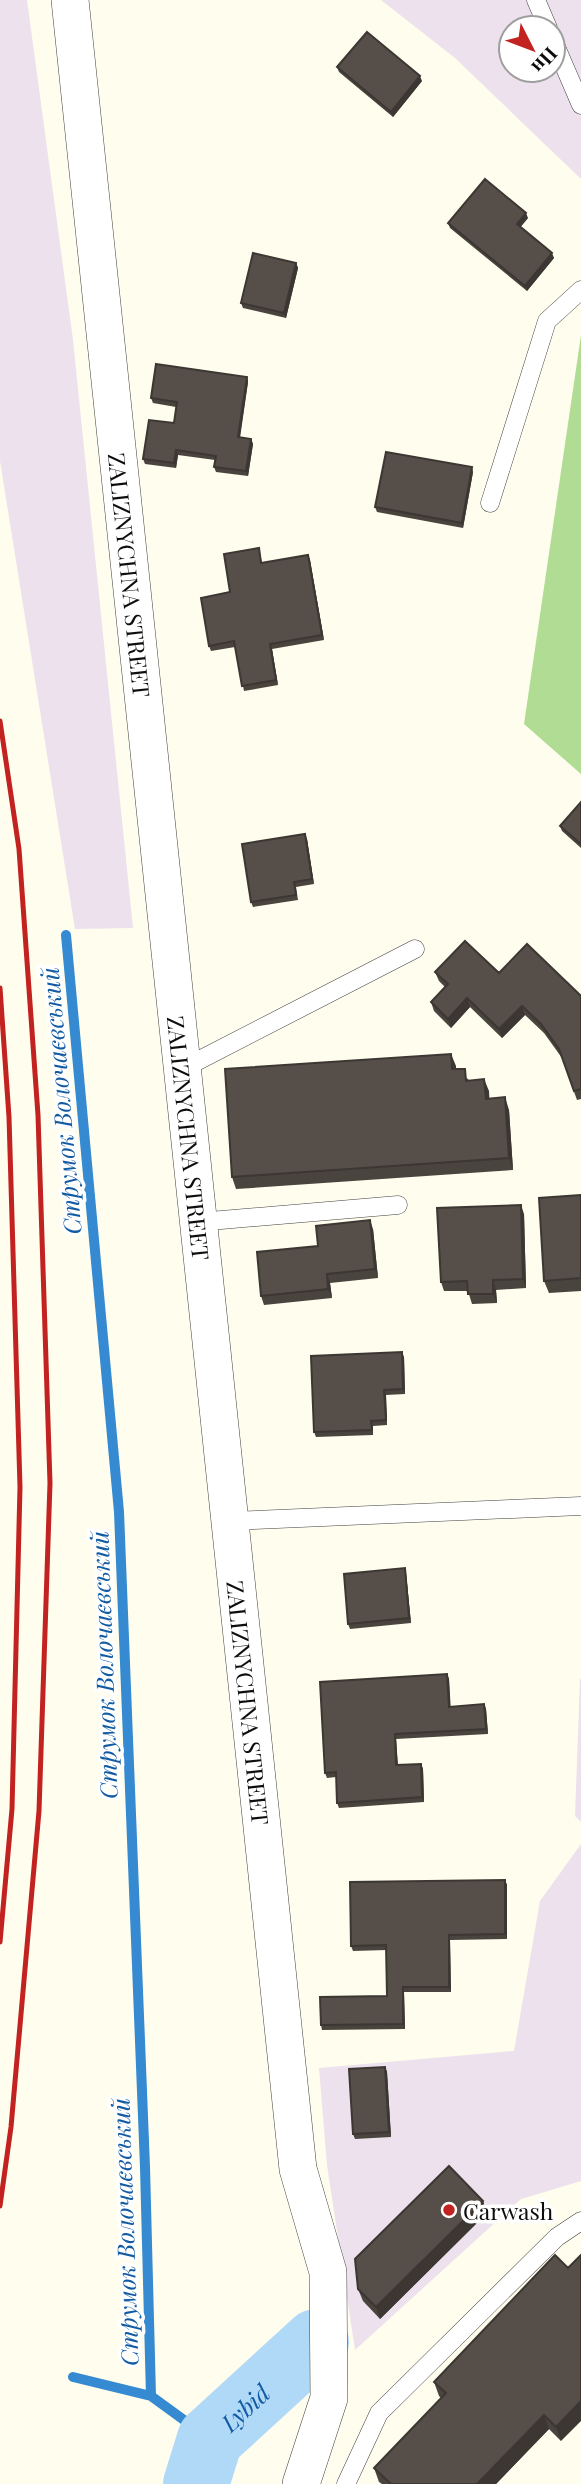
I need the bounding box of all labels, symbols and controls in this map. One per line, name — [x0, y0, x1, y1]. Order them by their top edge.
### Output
north arrow — [497, 14, 567, 84]
text: Пн — [527, 42, 564, 80]
street label: ZALIZNYCHNA STREET — [102, 451, 159, 699]
water label: Струмок Волочаєвський — [32, 966, 88, 1236]
street label: ZALIZNYCHNA STREET — [161, 1014, 218, 1261]
water label: Струмок Волочаєвський — [82, 1530, 124, 1800]
street label: ZALIZNYCHNA STREET — [221, 1579, 277, 1826]
water label: Струмок Волочаєвський — [103, 2097, 145, 2367]
place label: Carwash — [463, 2195, 554, 2226]
marker: Carwash — [441, 2202, 457, 2218]
water label: Lybid — [213, 2376, 277, 2439]

